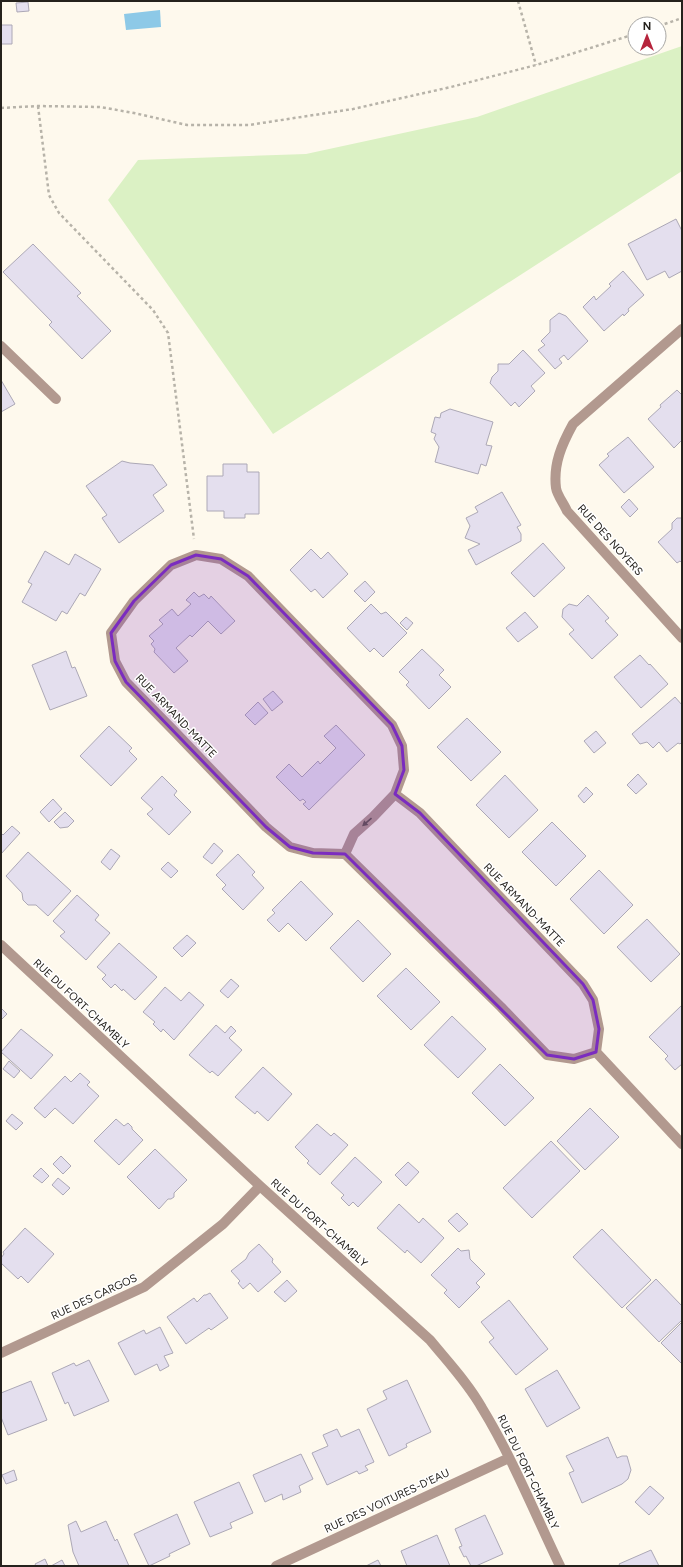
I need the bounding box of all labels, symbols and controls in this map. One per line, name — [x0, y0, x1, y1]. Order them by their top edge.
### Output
north arrow — [627, 16, 667, 56]
text: N — [643, 20, 651, 33]
street label: RUE DES NOYERS — [575, 502, 645, 578]
street label: RUE ARMAND-MATTE — [133, 672, 219, 760]
one-way arrow — [362, 818, 373, 827]
street label: RUE ARMAND-MATTE — [481, 861, 567, 949]
street label: RUE DU FORT-CHAMBLY — [31, 956, 132, 1052]
street label: RUE DU FORT-CHAMBLY — [268, 1176, 370, 1270]
street label: RUE DES CARGOS — [49, 1271, 139, 1323]
street label: RUE DU FORT-CHAMBLY — [495, 1413, 562, 1532]
street label: RUE DES VOITURES-D'EAU — [322, 1466, 452, 1536]

